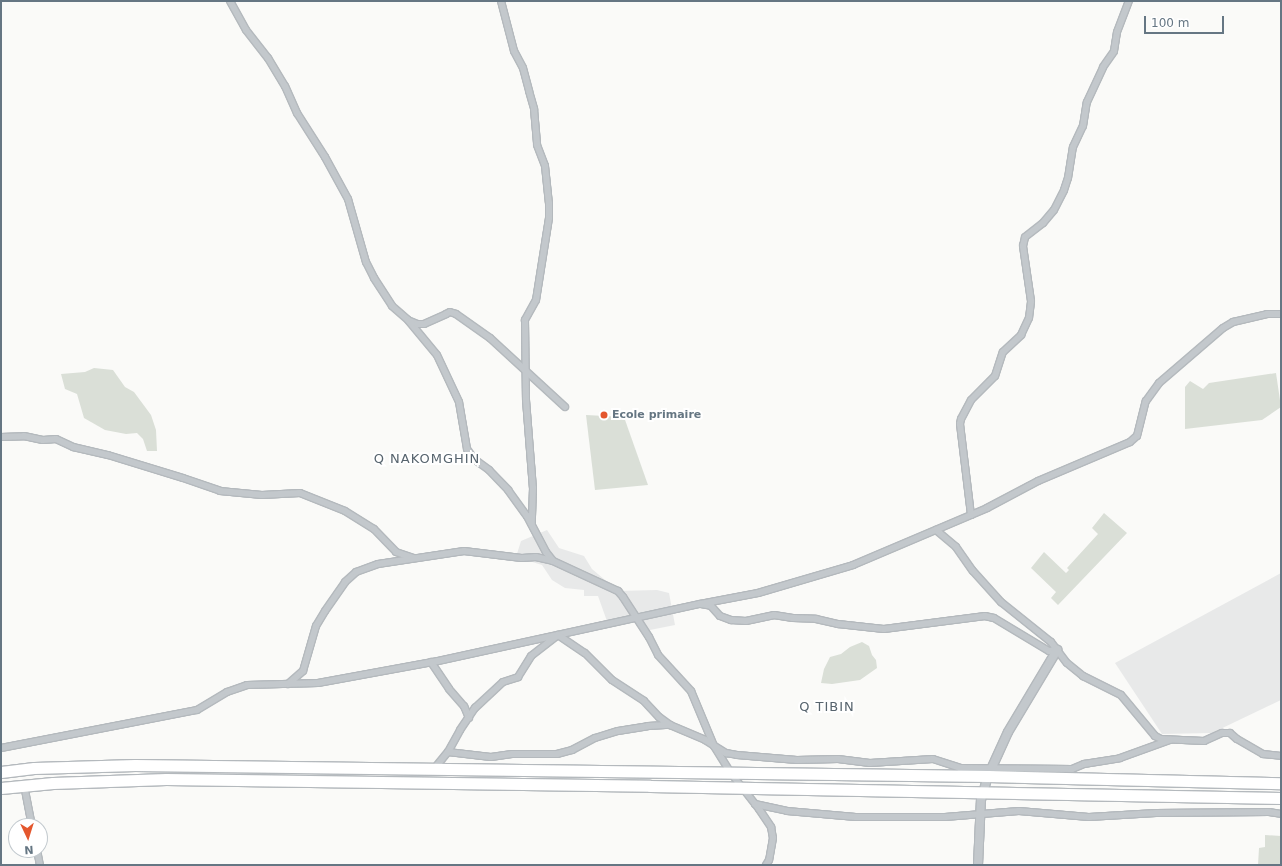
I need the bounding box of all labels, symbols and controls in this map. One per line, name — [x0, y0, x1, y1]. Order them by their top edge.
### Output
scale bar — [1146, 8, 1226, 34]
text: 100 m — [1151, 16, 1189, 30]
place label: Ecole primaire — [612, 408, 701, 422]
marker: Ecole primaire — [599, 410, 609, 420]
district label: Q NAKOMGHIN — [374, 451, 480, 467]
district label: Q TIBIN — [799, 699, 855, 715]
north arrow — [8, 818, 48, 858]
text: N — [24, 843, 34, 856]

